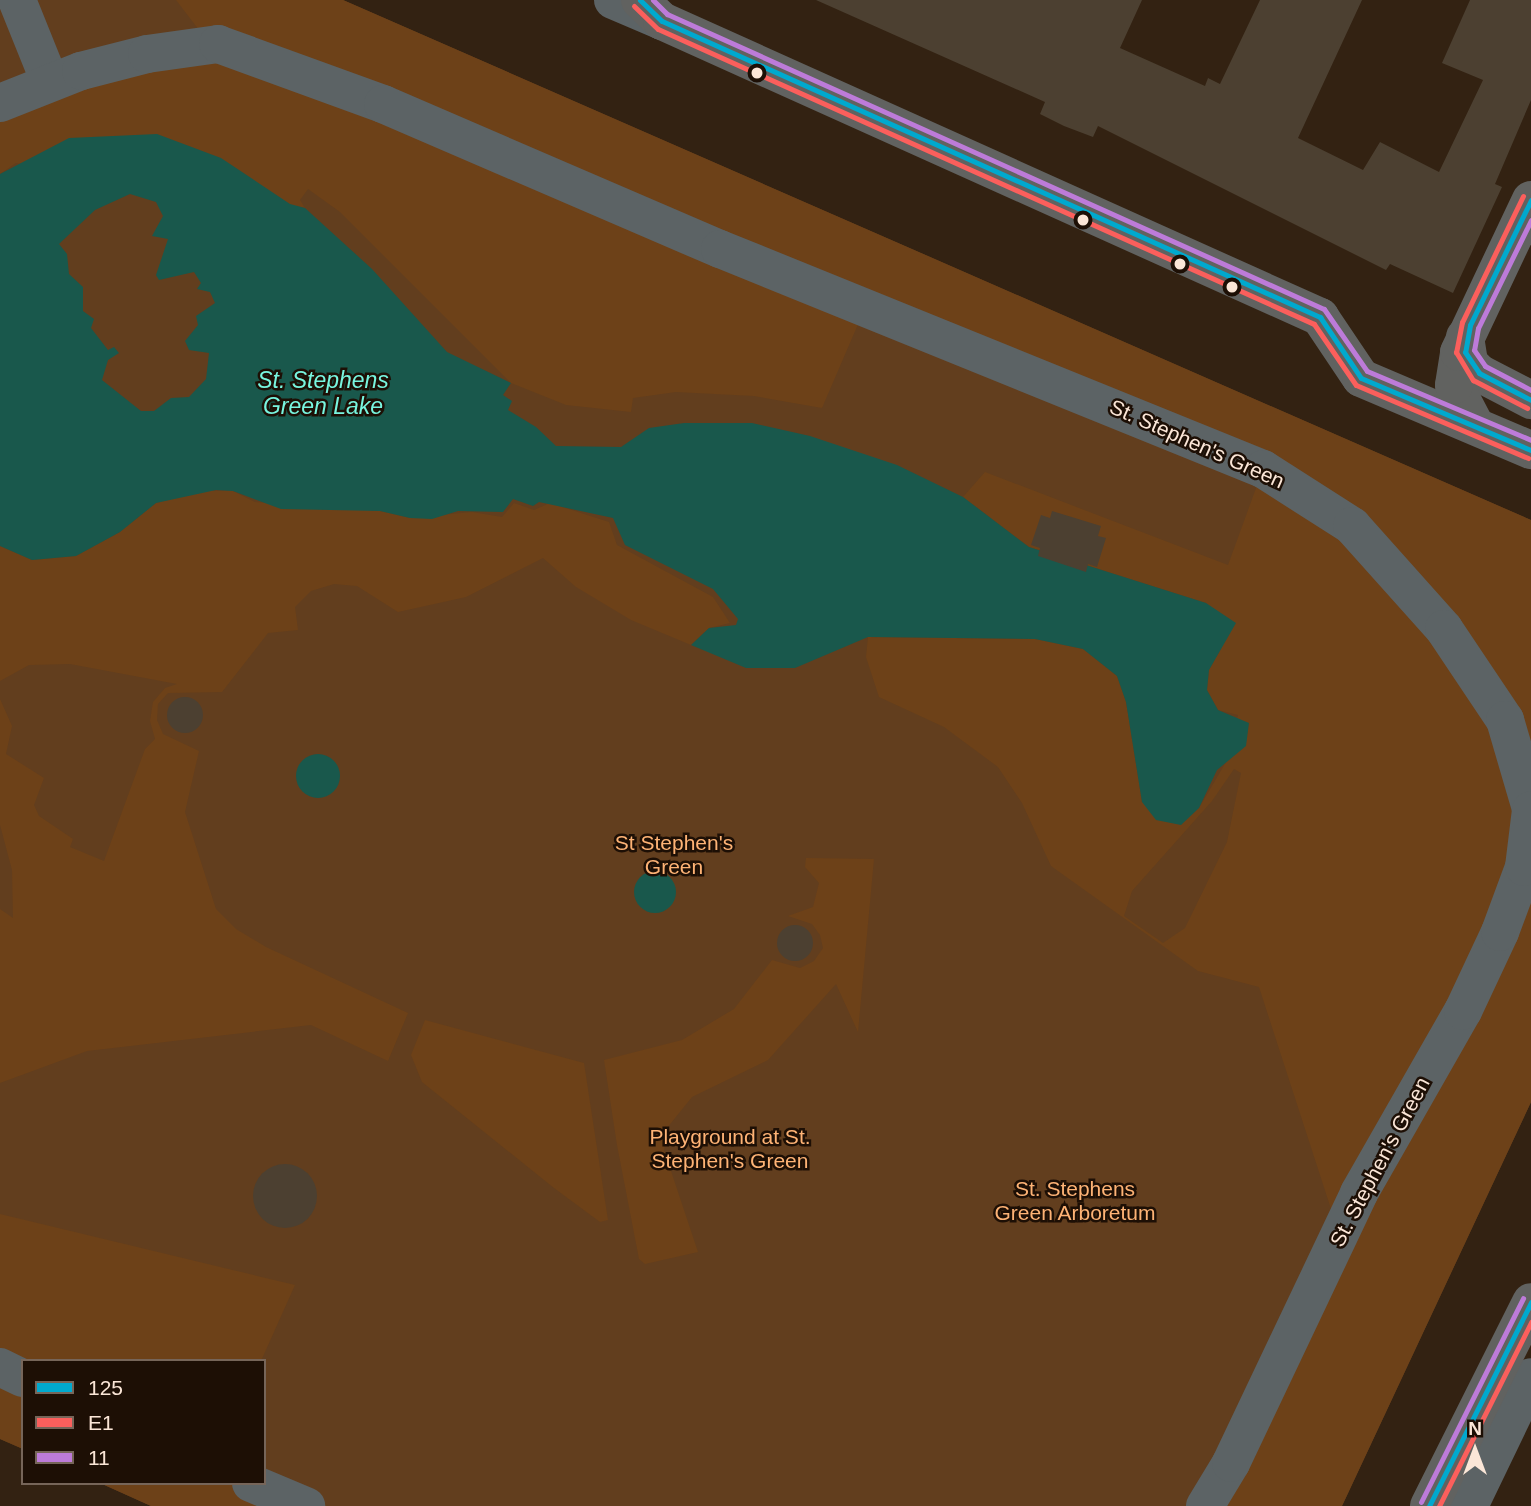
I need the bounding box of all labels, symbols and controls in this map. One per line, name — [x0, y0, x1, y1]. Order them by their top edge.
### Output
unlabelled marker — [750, 66, 764, 80]
unlabelled marker — [1076, 213, 1090, 227]
unlabelled marker — [1173, 257, 1187, 271]
unlabelled marker — [1225, 280, 1239, 294]
water label: St. Stephens Green Lake — [257, 366, 389, 420]
street label: St. Stephen's Green — [1106, 394, 1288, 494]
park label: St Stephen's Green — [615, 830, 733, 880]
street label: St. Stephen's Green — [1325, 1073, 1435, 1251]
park label: Playground at St. Stephen's Green — [649, 1124, 811, 1174]
park label: St. Stephens Green Arboretum — [994, 1176, 1156, 1226]
legend — [21, 1359, 266, 1485]
text: 125 — [88, 1376, 123, 1399]
text: E1 — [88, 1411, 114, 1434]
north arrow — [1440, 1415, 1510, 1485]
text: N — [1468, 1418, 1482, 1439]
text: 11 — [88, 1446, 110, 1469]

